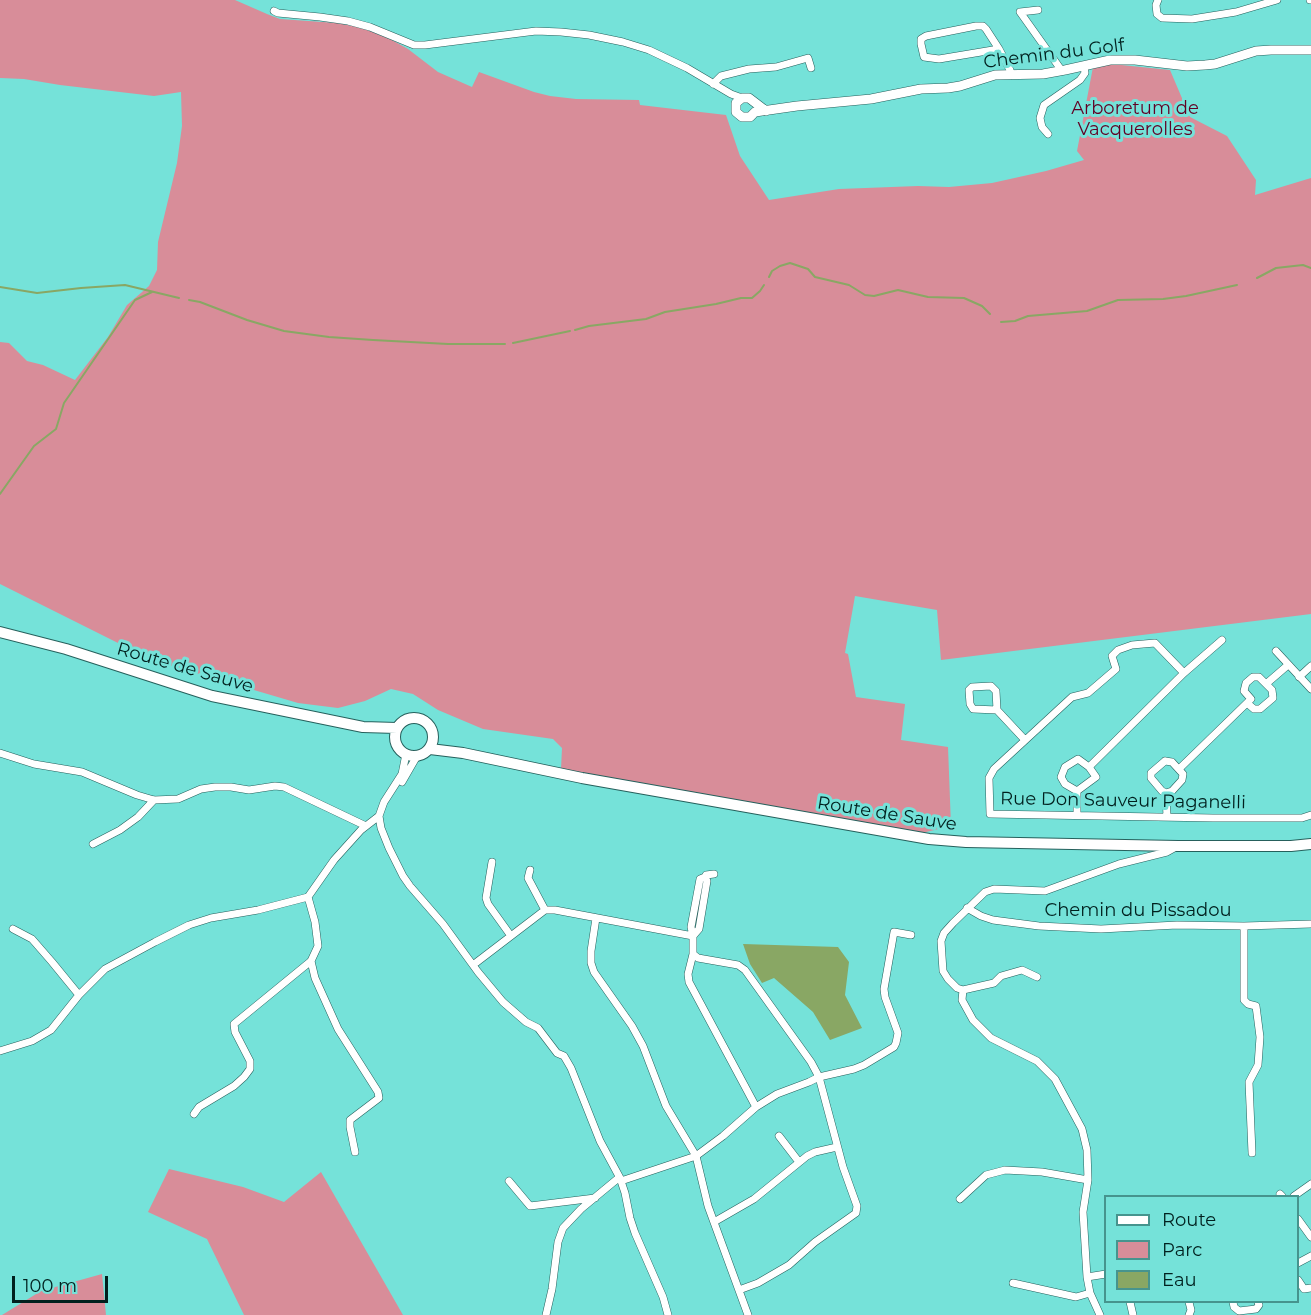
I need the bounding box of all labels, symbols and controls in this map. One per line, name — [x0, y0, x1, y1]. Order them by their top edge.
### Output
street label: Chemin du Golf — [982, 35, 1126, 73]
park label: Arboretum de Vacquerolles — [1071, 98, 1199, 140]
street label: Route de Sauve — [114, 638, 256, 698]
street label: Rue Don Sauveur Paganelli — [1000, 788, 1246, 814]
street label: Route de Sauve — [816, 792, 958, 836]
street label: Chemin du Pissadou — [1044, 900, 1232, 922]
legend — [1104, 1195, 1299, 1303]
text: Route — [1162, 1209, 1216, 1231]
text: Parc — [1162, 1239, 1202, 1261]
scale bar — [15, 1264, 111, 1302]
text: Eau — [1162, 1269, 1197, 1291]
text: 100 m — [23, 1275, 77, 1297]

